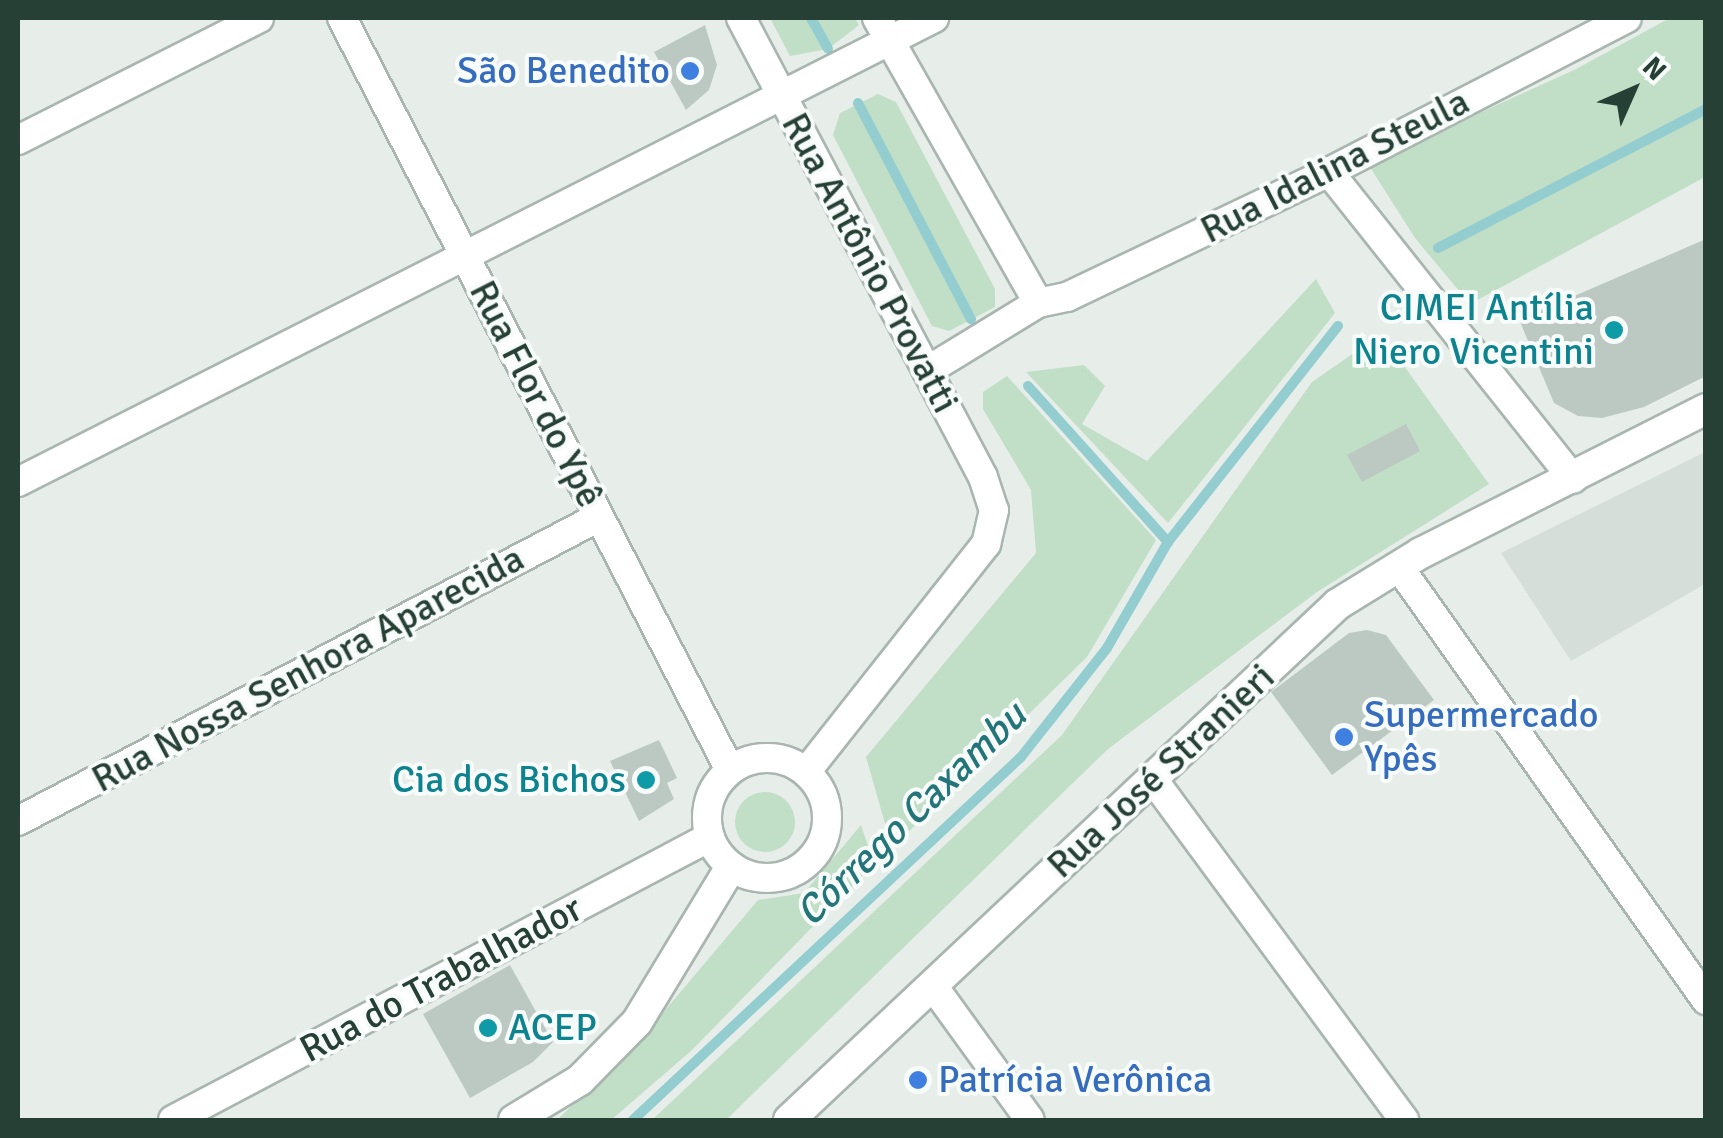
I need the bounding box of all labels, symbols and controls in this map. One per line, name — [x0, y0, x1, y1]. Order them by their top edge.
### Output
north arrow — [1583, 40, 1683, 140]
place label: São Benedito — [457, 48, 670, 94]
text: N — [1635, 50, 1673, 88]
marker: São Benedito — [679, 60, 701, 82]
street label: Rua Idalina Steula — [1193, 79, 1477, 253]
street label: Rua Antônio Provatti — [772, 105, 968, 421]
street label: Rua Flor do Ypê — [459, 273, 613, 515]
place label: CIMEI Antília Niero Vicentini — [1353, 285, 1594, 374]
marker: CIMEI Antília Niero Vicentini — [1603, 319, 1625, 341]
street label: Rua Nossa Senhora Aparecida — [84, 536, 532, 802]
street label: Rua José Stranieri — [1038, 654, 1284, 888]
water label: Córrego Caxambu — [786, 692, 1036, 936]
place label: Supermercado Ypês — [1364, 692, 1599, 782]
marker: Supermercado Ypês — [1333, 726, 1355, 748]
place label: Cia dos Bichos — [392, 757, 626, 803]
marker: Cia dos Bichos — [635, 769, 657, 791]
street label: Rua do Trabalhador — [292, 885, 590, 1073]
place label: ACEP — [508, 1005, 597, 1051]
marker: ACEP — [477, 1017, 499, 1039]
place label: Patrícia Verônica — [938, 1057, 1212, 1103]
marker: Patrícia Verônica — [907, 1069, 929, 1091]

